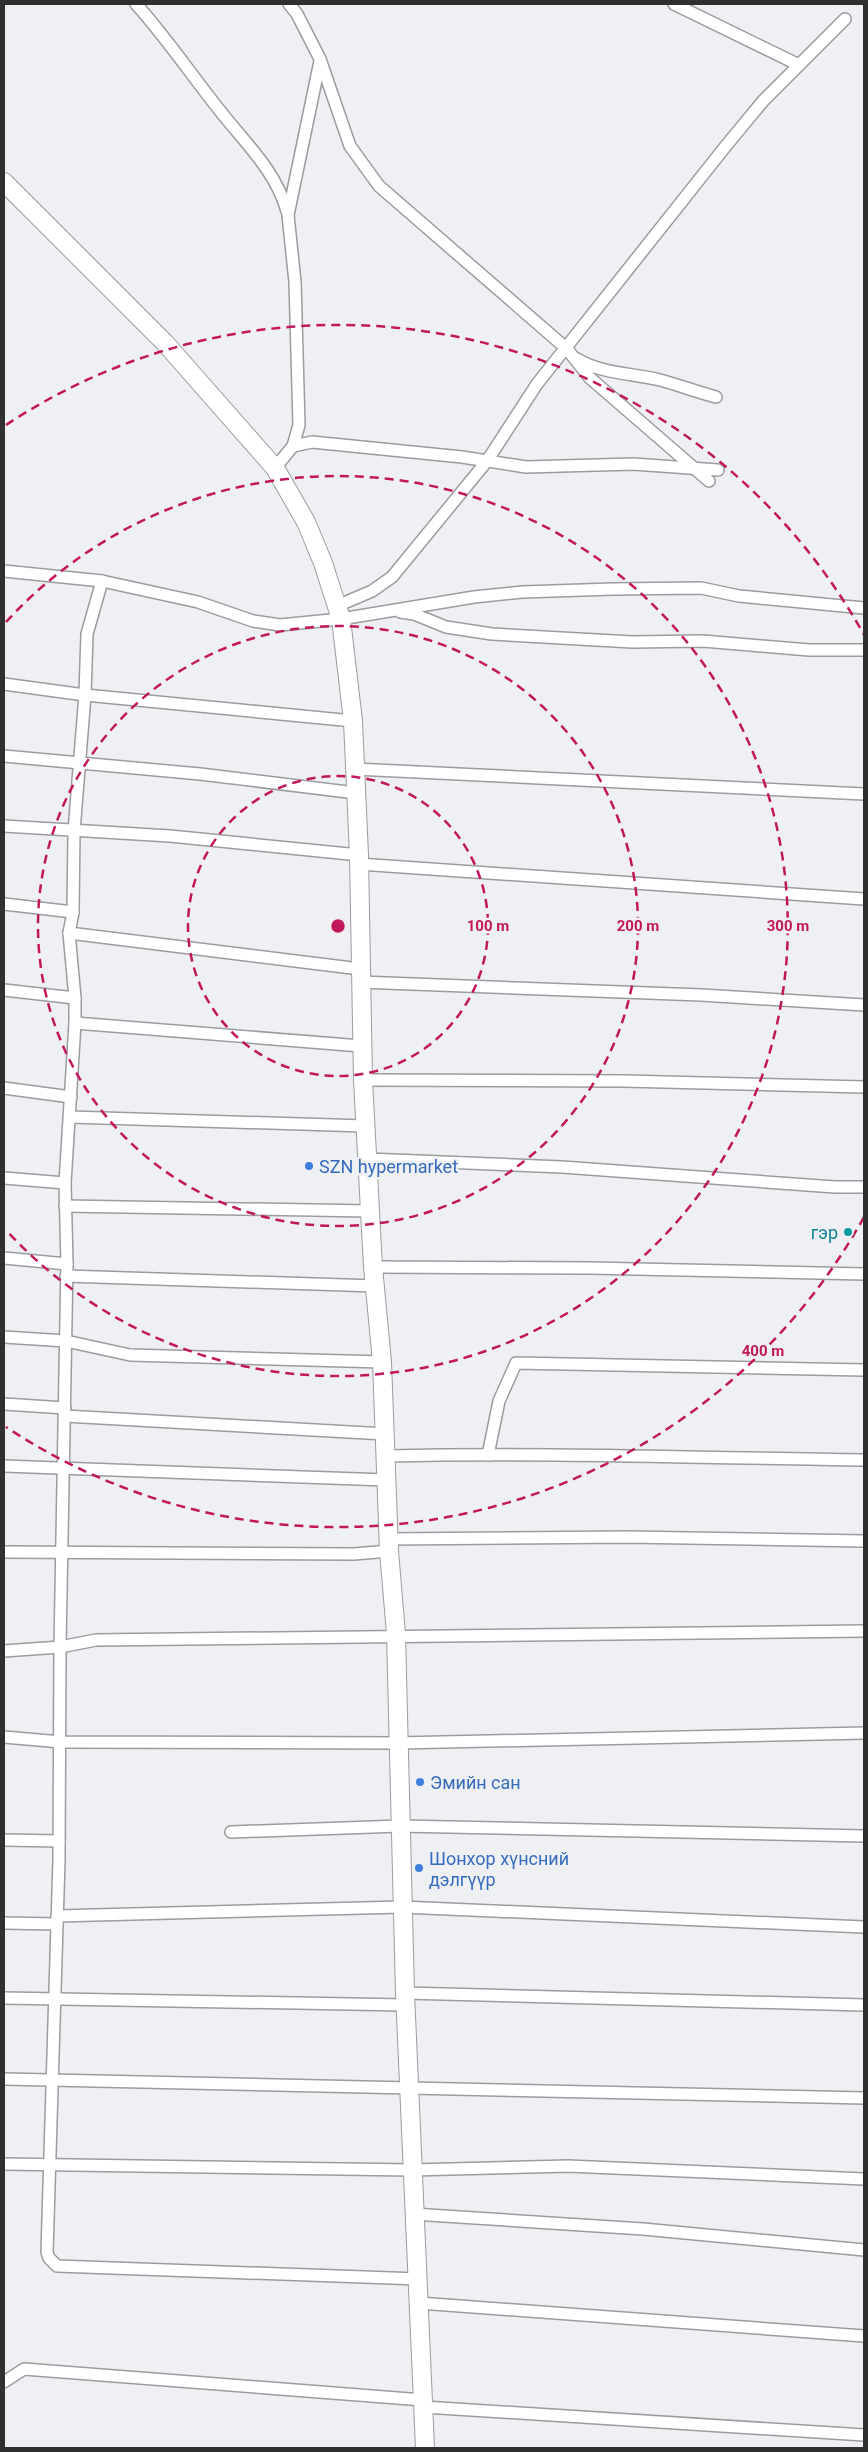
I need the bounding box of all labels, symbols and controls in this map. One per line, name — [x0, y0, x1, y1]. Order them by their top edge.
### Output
centre of rings — [329, 917, 347, 935]
text: 100 m — [467, 917, 509, 935]
text: 200 m — [617, 917, 659, 935]
text: 300 m — [767, 917, 809, 935]
place label: SZN hypermarket — [319, 1156, 458, 1177]
marker: SZN hypermarket — [303, 1160, 315, 1172]
place label: гэр — [811, 1222, 838, 1243]
marker: гэр — [842, 1226, 854, 1238]
text: 400 m — [742, 1342, 784, 1360]
place label: Эмийн сан — [430, 1772, 521, 1793]
marker: Эмийн сан — [414, 1776, 426, 1788]
place label: Шонхор хүнсний дэлгүүр — [429, 1848, 569, 1890]
marker: Шонхор хүнсний дэлгүүр — [413, 1862, 425, 1874]

